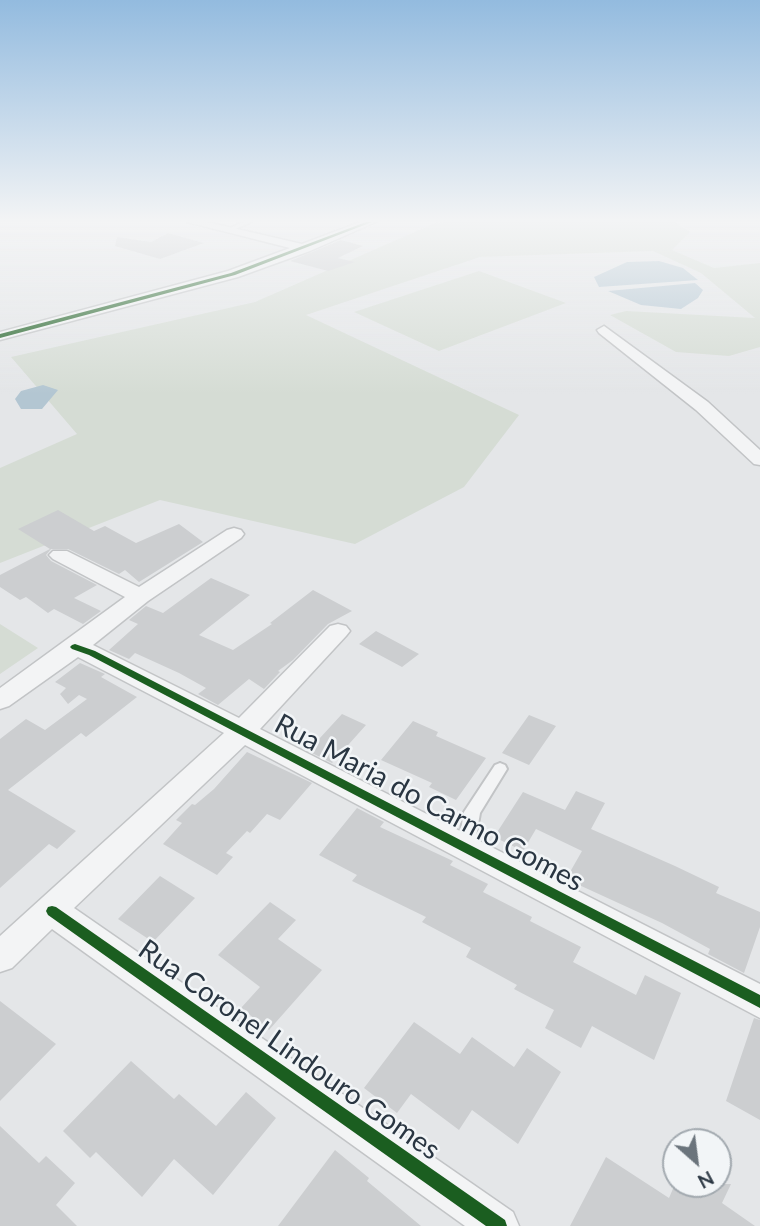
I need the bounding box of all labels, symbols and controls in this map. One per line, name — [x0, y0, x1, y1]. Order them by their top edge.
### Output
street label: Rua Maria do Carmo Gomes — [269, 707, 589, 899]
street label: Rua Coronel Lindouro Gomes — [132, 933, 446, 1167]
north arrow — [662, 1128, 732, 1198]
text: N — [694, 1167, 718, 1194]

